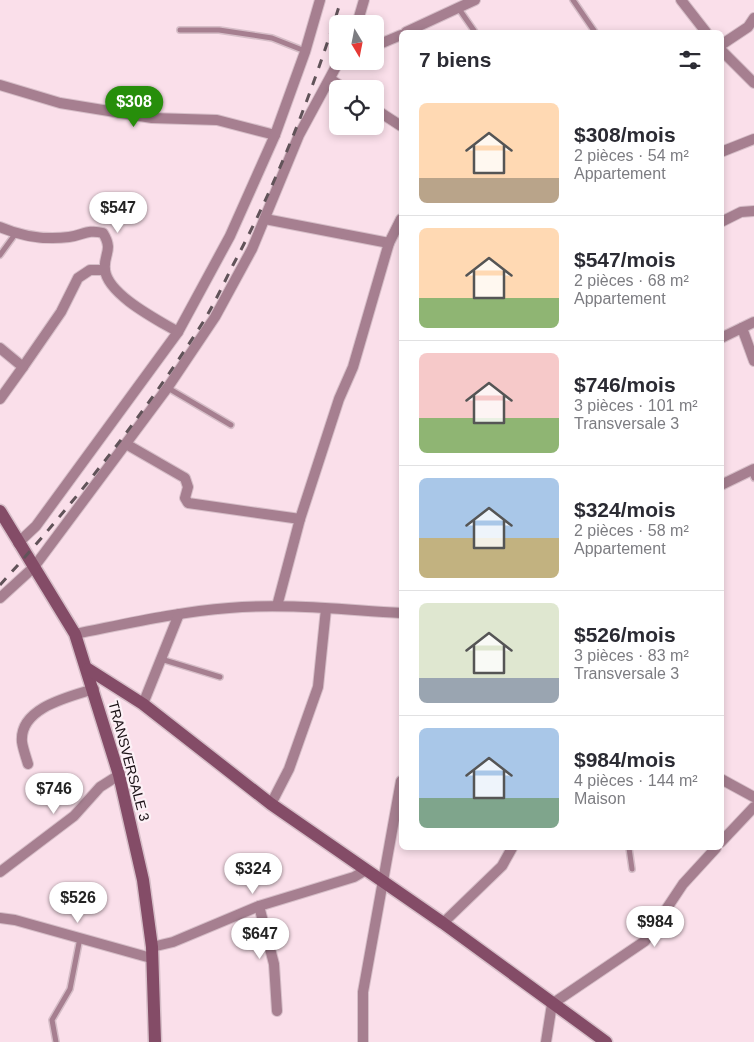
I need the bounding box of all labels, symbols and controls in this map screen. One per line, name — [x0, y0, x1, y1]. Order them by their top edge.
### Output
north arrow — [329, 15, 384, 70]
map controls — [329, 15, 384, 135]
icon: filters — [676, 46, 704, 74]
text: 7 biens — [419, 48, 491, 71]
button: locate — [329, 80, 384, 135]
pin: $308 — [104, 86, 164, 128]
text: $308 — [116, 93, 152, 110]
icon: home — [459, 123, 519, 183]
text: $308/mois — [574, 123, 676, 146]
text: 2 pièces · 54 m² — [574, 147, 689, 164]
text: Appartement — [574, 165, 666, 182]
pin: $547 — [88, 192, 148, 234]
text: $547 — [100, 199, 136, 216]
icon: home — [459, 248, 519, 308]
text: $547/mois — [574, 248, 676, 271]
text: 2 pièces · 68 m² — [574, 272, 689, 289]
text: Appartement — [574, 290, 666, 307]
icon: home — [459, 373, 519, 433]
text: $746/mois — [574, 373, 676, 396]
text: 3 pièces · 101 m² — [574, 397, 698, 414]
text: Transversale 3 — [574, 415, 679, 432]
icon: home — [459, 498, 519, 558]
text: $324/mois — [574, 498, 676, 521]
text: 2 pièces · 58 m² — [574, 522, 689, 539]
text: Appartement — [574, 540, 666, 557]
icon: home — [459, 623, 519, 683]
text: $526/mois — [574, 623, 676, 646]
text: 3 pièces · 83 m² — [574, 647, 689, 664]
text: Transversale 3 — [574, 665, 679, 682]
street label: TRANSVERSALE 3 — [105, 699, 153, 823]
icon: home — [459, 748, 519, 808]
text: $984/mois — [574, 748, 676, 771]
pin: $746 — [24, 772, 84, 815]
text: 4 pièces · 144 m² — [574, 772, 698, 789]
text: $746 — [36, 780, 72, 797]
text: Maison — [574, 790, 626, 807]
pin: $324 — [223, 852, 283, 895]
text: $324 — [235, 860, 271, 877]
pin: $526 — [48, 882, 108, 924]
text: $526 — [60, 889, 96, 906]
pin: $984 — [625, 906, 685, 948]
text: $984 — [637, 913, 673, 930]
pin: $647 — [230, 918, 290, 960]
text: $647 — [242, 925, 278, 942]

